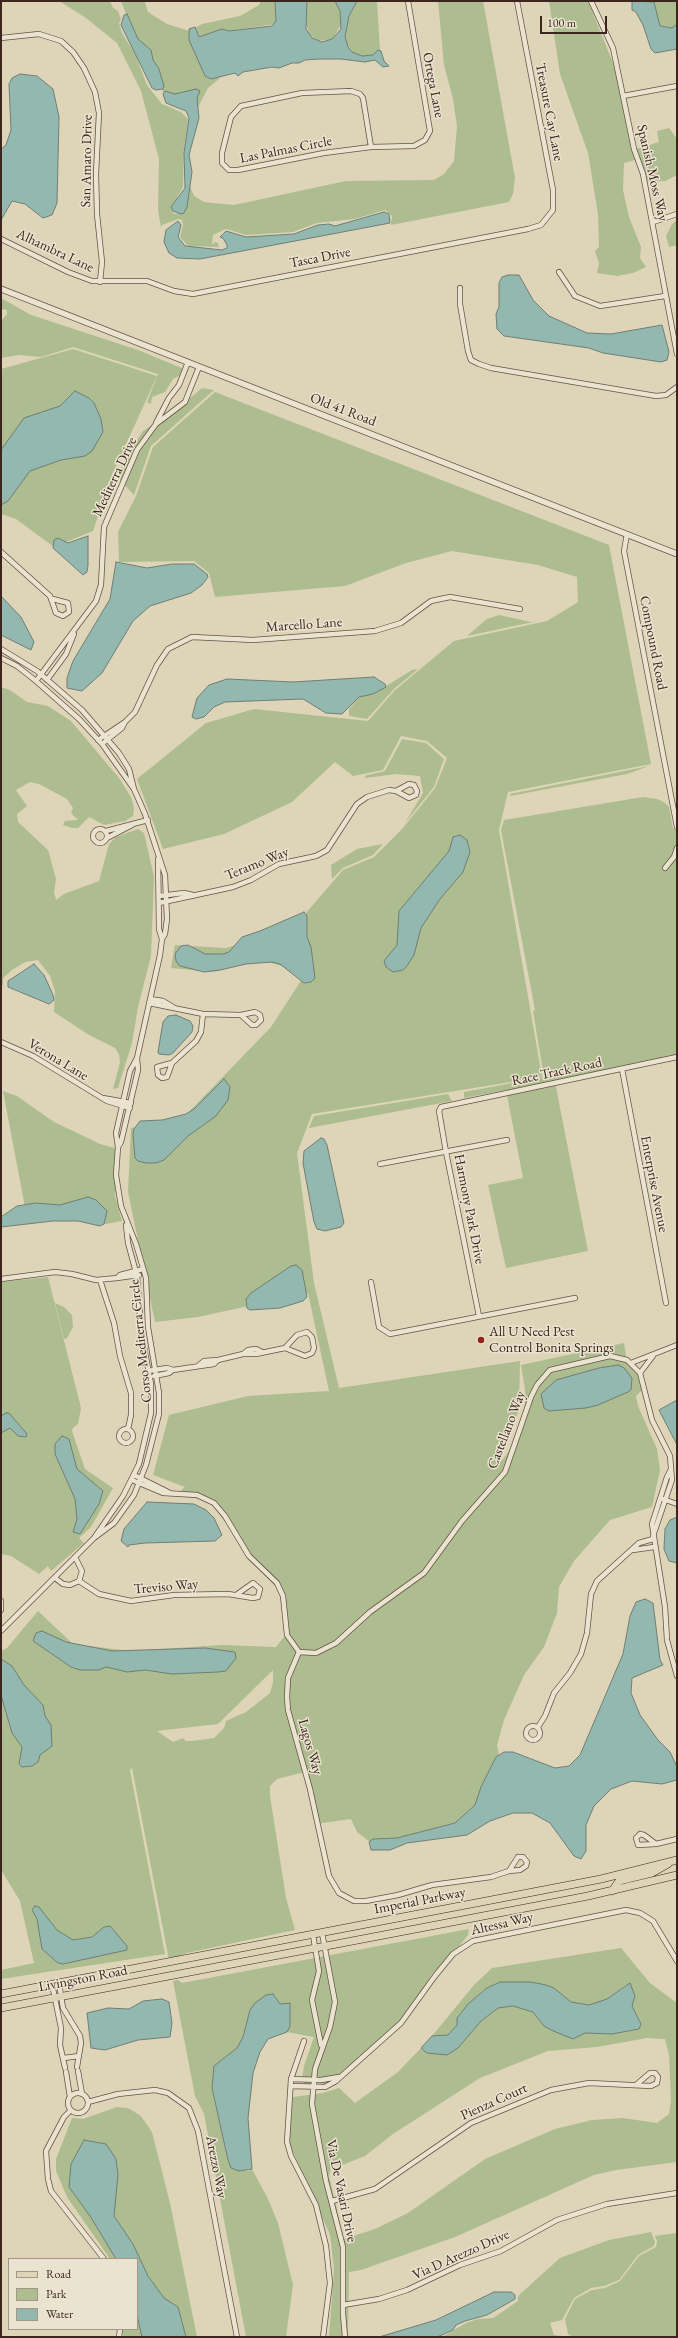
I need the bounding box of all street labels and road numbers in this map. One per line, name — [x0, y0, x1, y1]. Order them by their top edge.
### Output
street label: Ortega Lane — [418, 51, 448, 119]
street label: Treasure Cay Lane — [531, 62, 567, 162]
street label: San Amaro Drive — [78, 114, 96, 208]
street label: Spanish Moss Way — [633, 123, 671, 223]
street label: Las Palmas Circle — [239, 133, 333, 167]
street label: Alhambra Lane — [14, 226, 96, 276]
street label: Tasca Drive — [288, 244, 352, 272]
street label: Old 41 Road — [308, 390, 378, 430]
street label: Mediterra Drive — [89, 435, 141, 519]
street label: Compound Road — [636, 594, 670, 692]
street label: Marcello Lane — [265, 614, 343, 636]
street label: Teramo Way — [223, 844, 291, 884]
street label: Verona Lane — [25, 1035, 91, 1085]
street label: Race Track Road — [510, 1054, 604, 1090]
street label: Enterprise Avenue — [636, 1134, 672, 1234]
street label: Harmony Park Drive — [450, 1153, 488, 1265]
street label: Corso Mediterra Circle — [126, 1278, 156, 1404]
street label: Castellano Way — [484, 1389, 530, 1471]
street label: Treviso Way — [133, 1576, 199, 1598]
street label: Lagos Way — [294, 1717, 326, 1777]
street label: Imperial Parkway — [373, 1884, 467, 1918]
street label: Altessa Way — [469, 1909, 535, 1939]
street label: Livingston Road — [37, 1962, 129, 1996]
street label: Pienza Court — [458, 2080, 530, 2124]
street label: Arezzo Way — [202, 2134, 230, 2200]
street label: Via De Vasari Drive — [322, 2138, 360, 2244]
street label: Via D Arezzo Drive — [410, 2226, 512, 2284]

